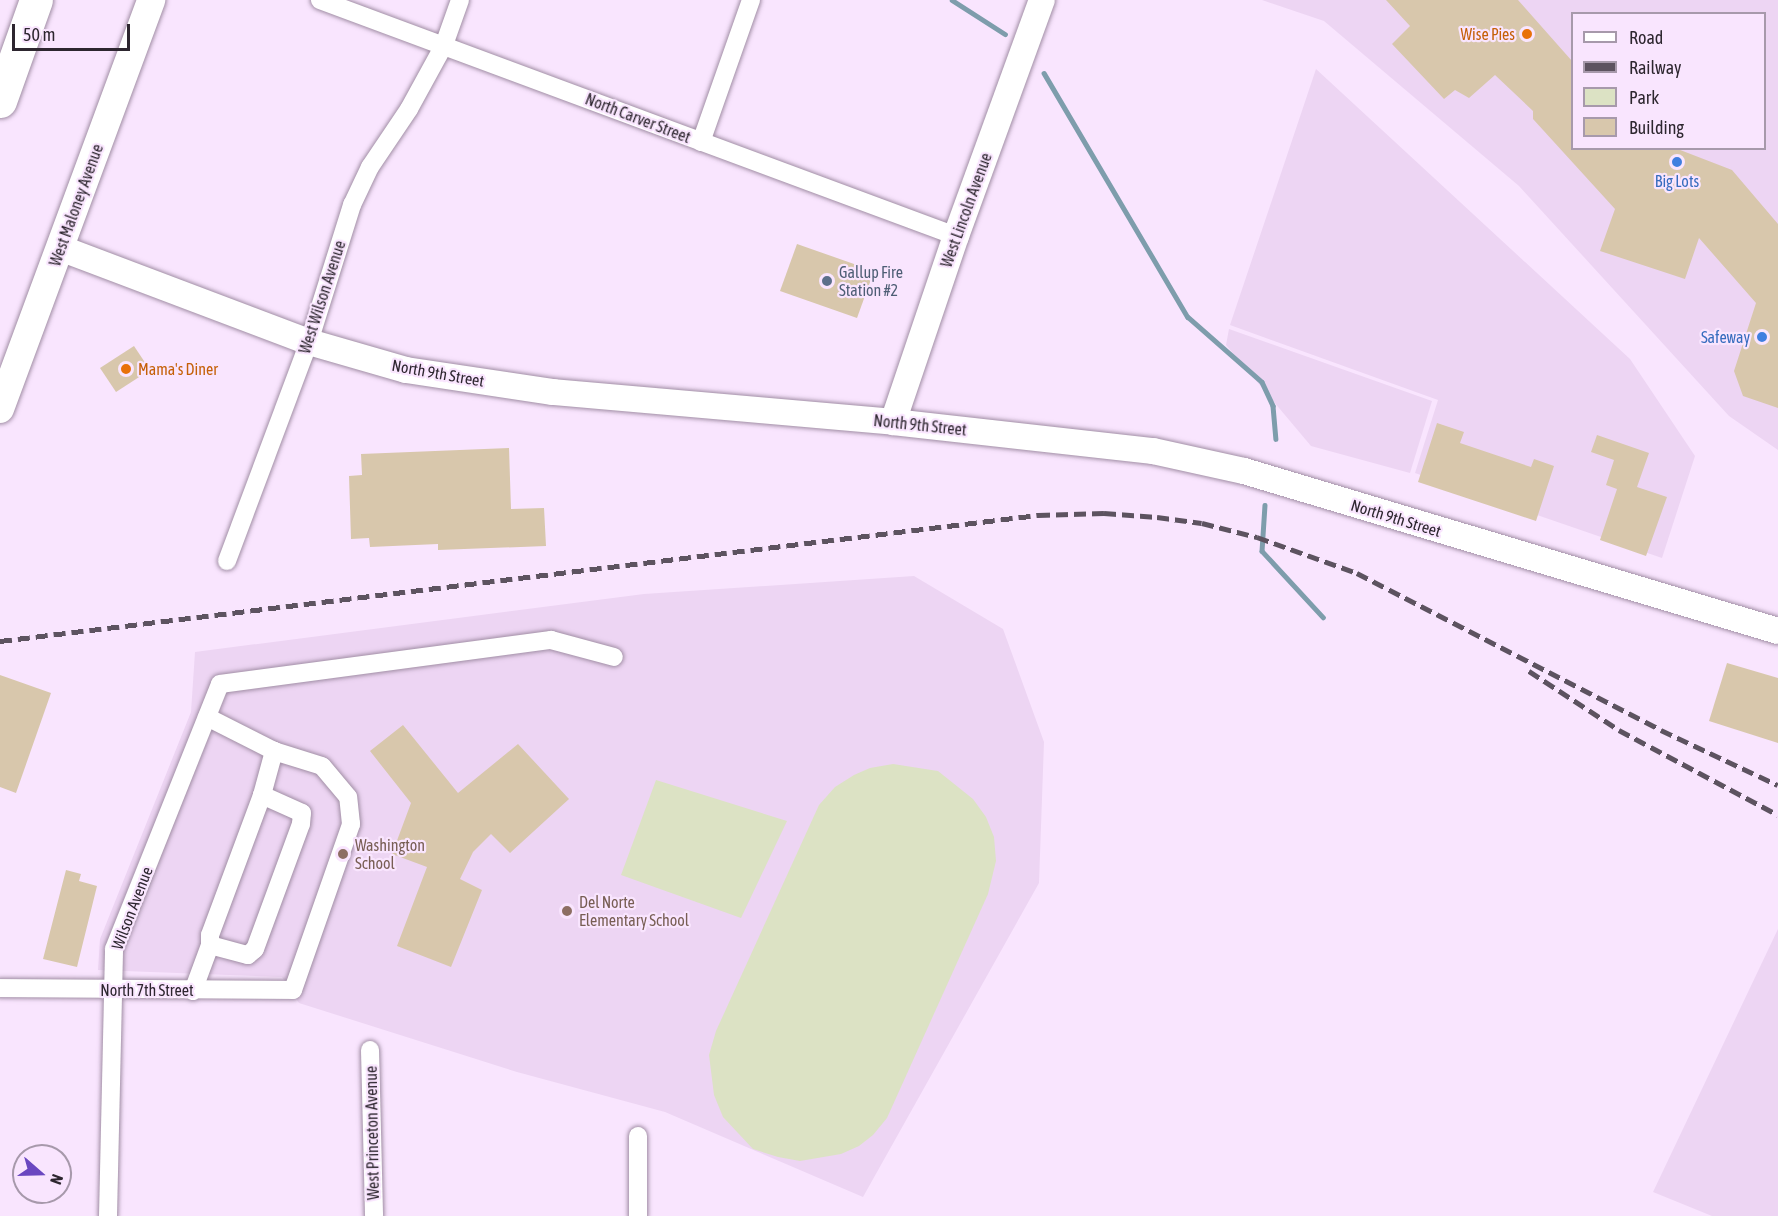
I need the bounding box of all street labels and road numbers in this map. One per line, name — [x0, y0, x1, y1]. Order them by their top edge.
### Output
street label: North Carver Street — [583, 89, 693, 147]
street label: West Maloney Avenue — [45, 141, 107, 269]
street label: West Lincoln Avenue — [936, 150, 996, 270]
street label: West Wilson Avenue — [295, 238, 349, 356]
street label: North 9th Street — [390, 355, 486, 391]
street label: North 9th Street — [873, 411, 967, 439]
street label: North 9th Street — [1349, 495, 1443, 541]
street label: Wilson Avenue — [107, 864, 157, 952]
street label: North 7th Street — [100, 980, 194, 1000]
street label: West Princeton Avenue — [361, 1066, 383, 1200]

